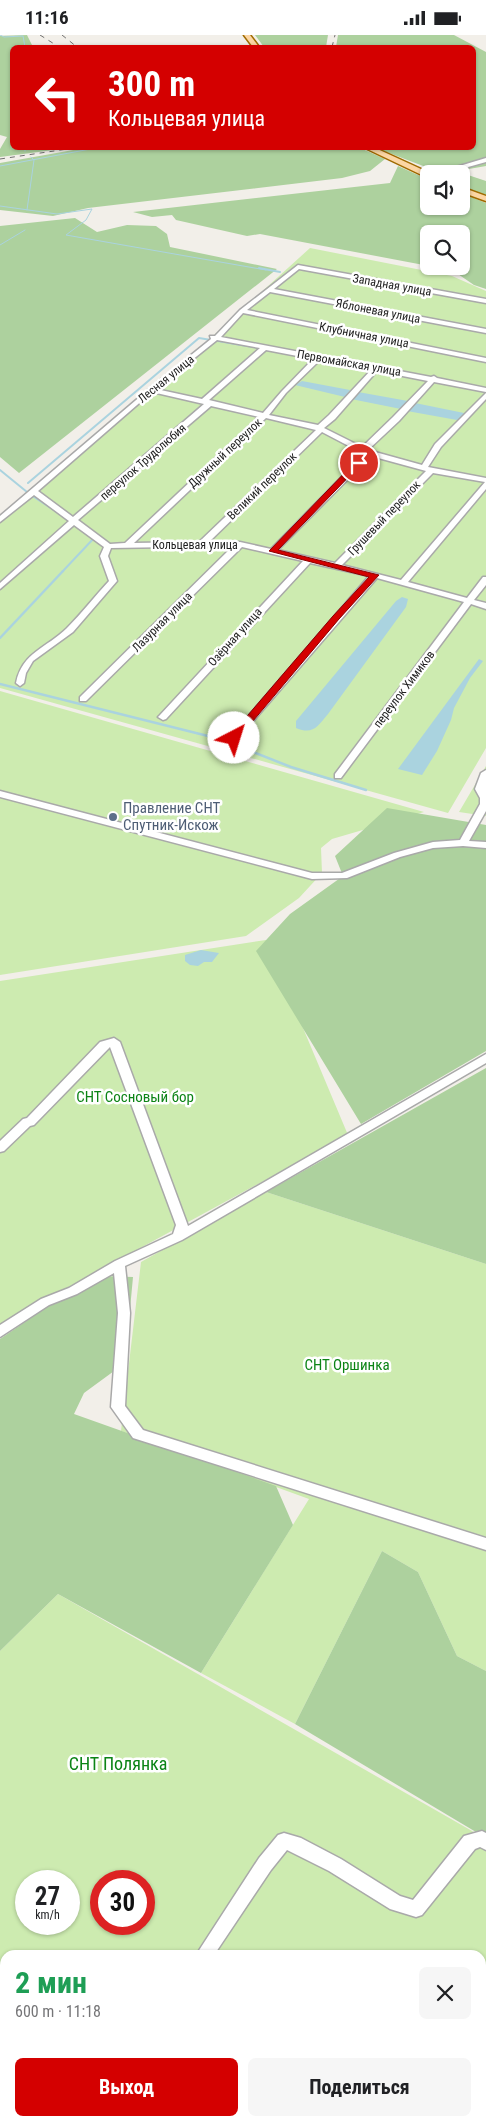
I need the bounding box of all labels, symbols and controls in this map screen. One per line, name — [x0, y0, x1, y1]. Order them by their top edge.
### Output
text: 11:16 — [25, 6, 69, 29]
text: 300 m — [108, 64, 195, 105]
icon: left — [25, 65, 90, 130]
text: Кольцевая улица — [108, 106, 265, 131]
map controls — [420, 165, 470, 275]
button: sound — [420, 165, 470, 215]
button: search — [420, 225, 470, 275]
street label: Западная улица — [352, 271, 433, 299]
street label: Яблоневая улица — [335, 296, 422, 326]
street label: Клубничная улица — [318, 319, 410, 351]
street label: Первомайская улица — [296, 347, 402, 379]
street label: Лесная улица — [135, 352, 197, 406]
street label: Дружный переулок — [185, 415, 265, 491]
street label: переулок Трудолюбия — [97, 421, 189, 503]
pin — [338, 442, 380, 484]
street label: Великий переулок — [224, 449, 300, 523]
icon: arrive — [345, 449, 373, 477]
street label: Грушевый переулок — [345, 478, 423, 558]
street label: Кольцевая улица — [152, 538, 238, 552]
street label: Лазурная улица — [129, 589, 195, 655]
street label: Озёрная улица — [205, 605, 265, 669]
street label: переулок Химиков — [370, 648, 438, 730]
position arrow — [207, 711, 259, 763]
place label: Правление СНТ Спутник-Искож — [123, 799, 220, 834]
marker: Правление СНТ Спутник-Искож — [107, 811, 119, 823]
park label: СНТ Сосновый бор — [76, 1088, 194, 1106]
park label: СНТ Оршинка — [304, 1356, 390, 1374]
park label: СНТ Полянка — [69, 1753, 167, 1774]
speed limit sign: 30 — [90, 1870, 155, 1935]
text: 27 — [35, 1882, 60, 1911]
text: km/h — [35, 1908, 60, 1922]
text: 2 мин — [15, 1965, 87, 2000]
button: close — [419, 1967, 471, 2019]
text: 600 m · 11:18 — [15, 2002, 101, 2021]
button: Выход — [15, 2058, 238, 2116]
button: Поделиться — [248, 2058, 471, 2116]

